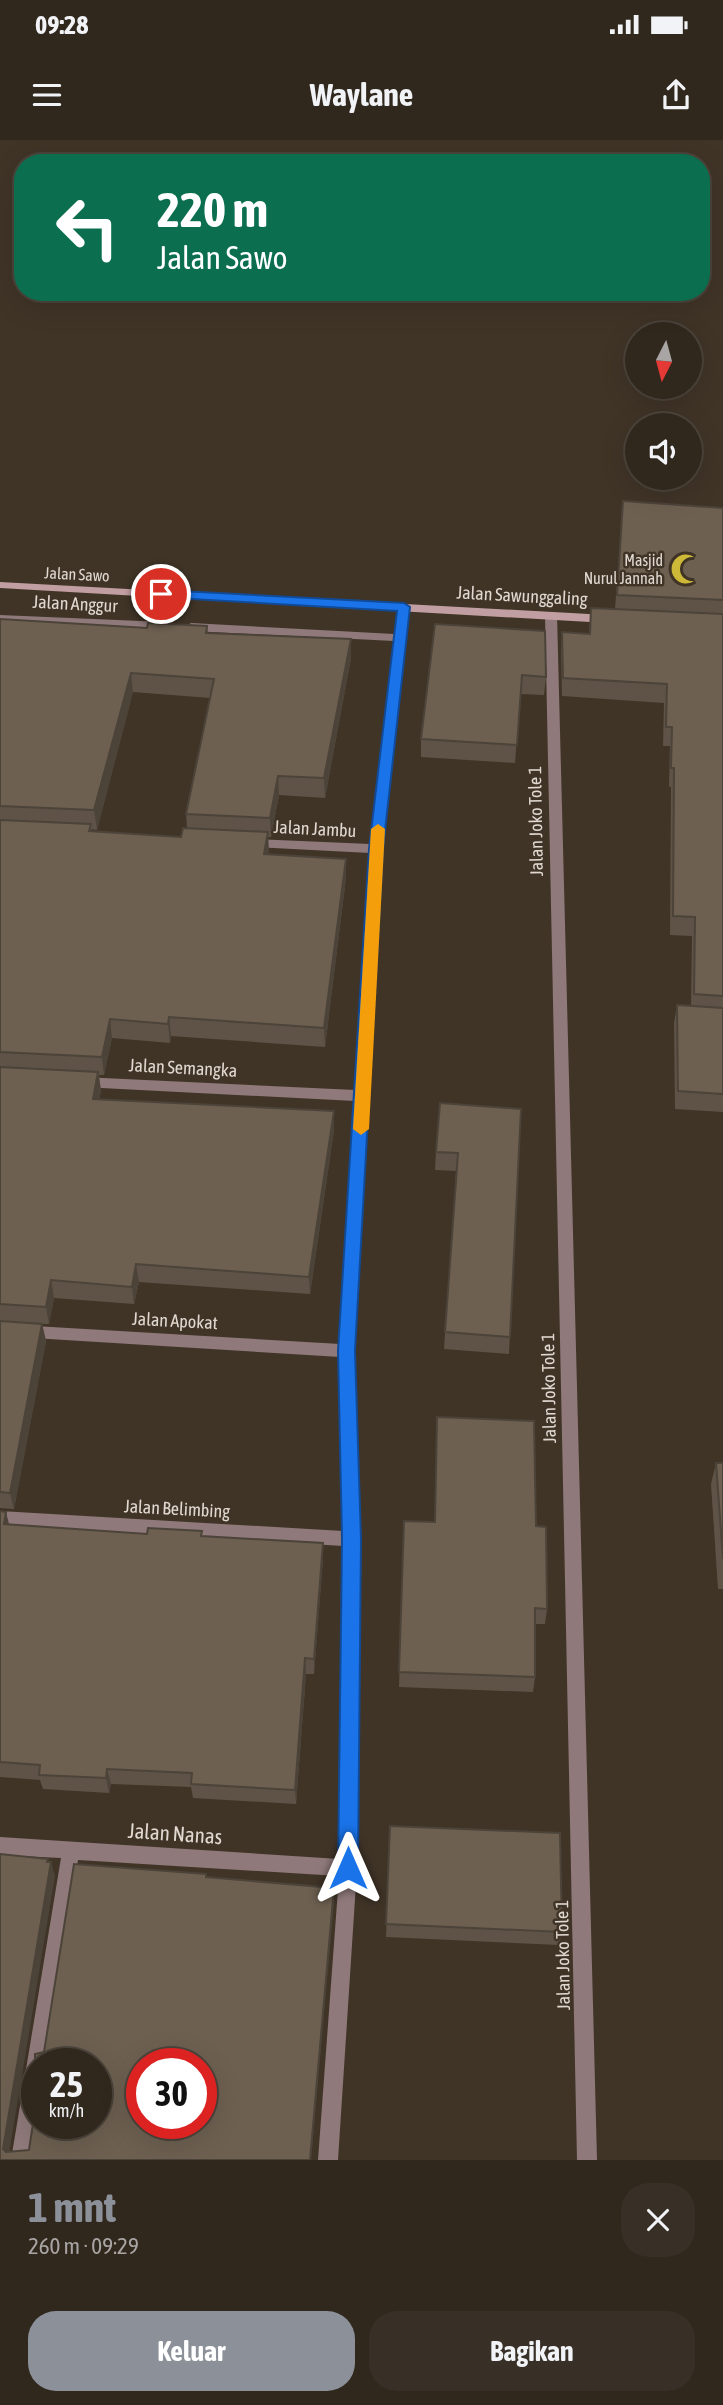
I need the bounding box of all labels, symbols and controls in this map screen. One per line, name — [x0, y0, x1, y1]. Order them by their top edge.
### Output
text: 09:28 — [35, 10, 89, 40]
icon: menu — [28, 76, 66, 114]
text: Waylane — [310, 76, 413, 113]
icon: share — [657, 76, 695, 114]
text: 220 m — [157, 181, 268, 237]
icon: left — [42, 182, 133, 273]
text: Jalan Sawo — [157, 239, 288, 276]
north arrow — [625, 322, 702, 399]
map controls — [625, 322, 702, 490]
button: sound — [625, 413, 702, 490]
place label: Masjid Nurul Jannah — [584, 551, 663, 587]
mosque icon: Masjid Nurul Jannah — [669, 552, 703, 586]
street label: Jalan Sawo — [44, 563, 110, 585]
pin — [131, 564, 191, 624]
icon: arrive — [142, 575, 180, 613]
street label: Jalan Sawunggaling — [456, 582, 588, 609]
street label: Jalan Anggur — [32, 591, 119, 616]
street label: Jalan Joko Tole 1 — [524, 766, 547, 876]
street label: Jalan Jambu — [273, 816, 357, 841]
street label: Jalan Semangka — [128, 1054, 238, 1081]
street label: Jalan Apokat — [132, 1308, 218, 1333]
street label: Jalan Joko Tole 1 — [537, 1333, 560, 1443]
street label: Jalan Belimbing — [123, 1495, 231, 1522]
street label: Jalan Nanas — [127, 1818, 223, 1848]
position arrow — [311, 1831, 385, 1905]
street label: Jalan Joko Tole 1 — [551, 1900, 574, 2010]
speed limit sign: 30 — [126, 2048, 217, 2139]
text: 25 — [50, 2064, 83, 2104]
text: km/h — [49, 2100, 84, 2121]
text: 1 mnt — [28, 2183, 116, 2231]
button: close — [621, 2183, 695, 2257]
text: 260 m · 09:29 — [28, 2233, 139, 2259]
button: Keluar — [28, 2311, 355, 2391]
button: Bagikan — [369, 2311, 695, 2391]

